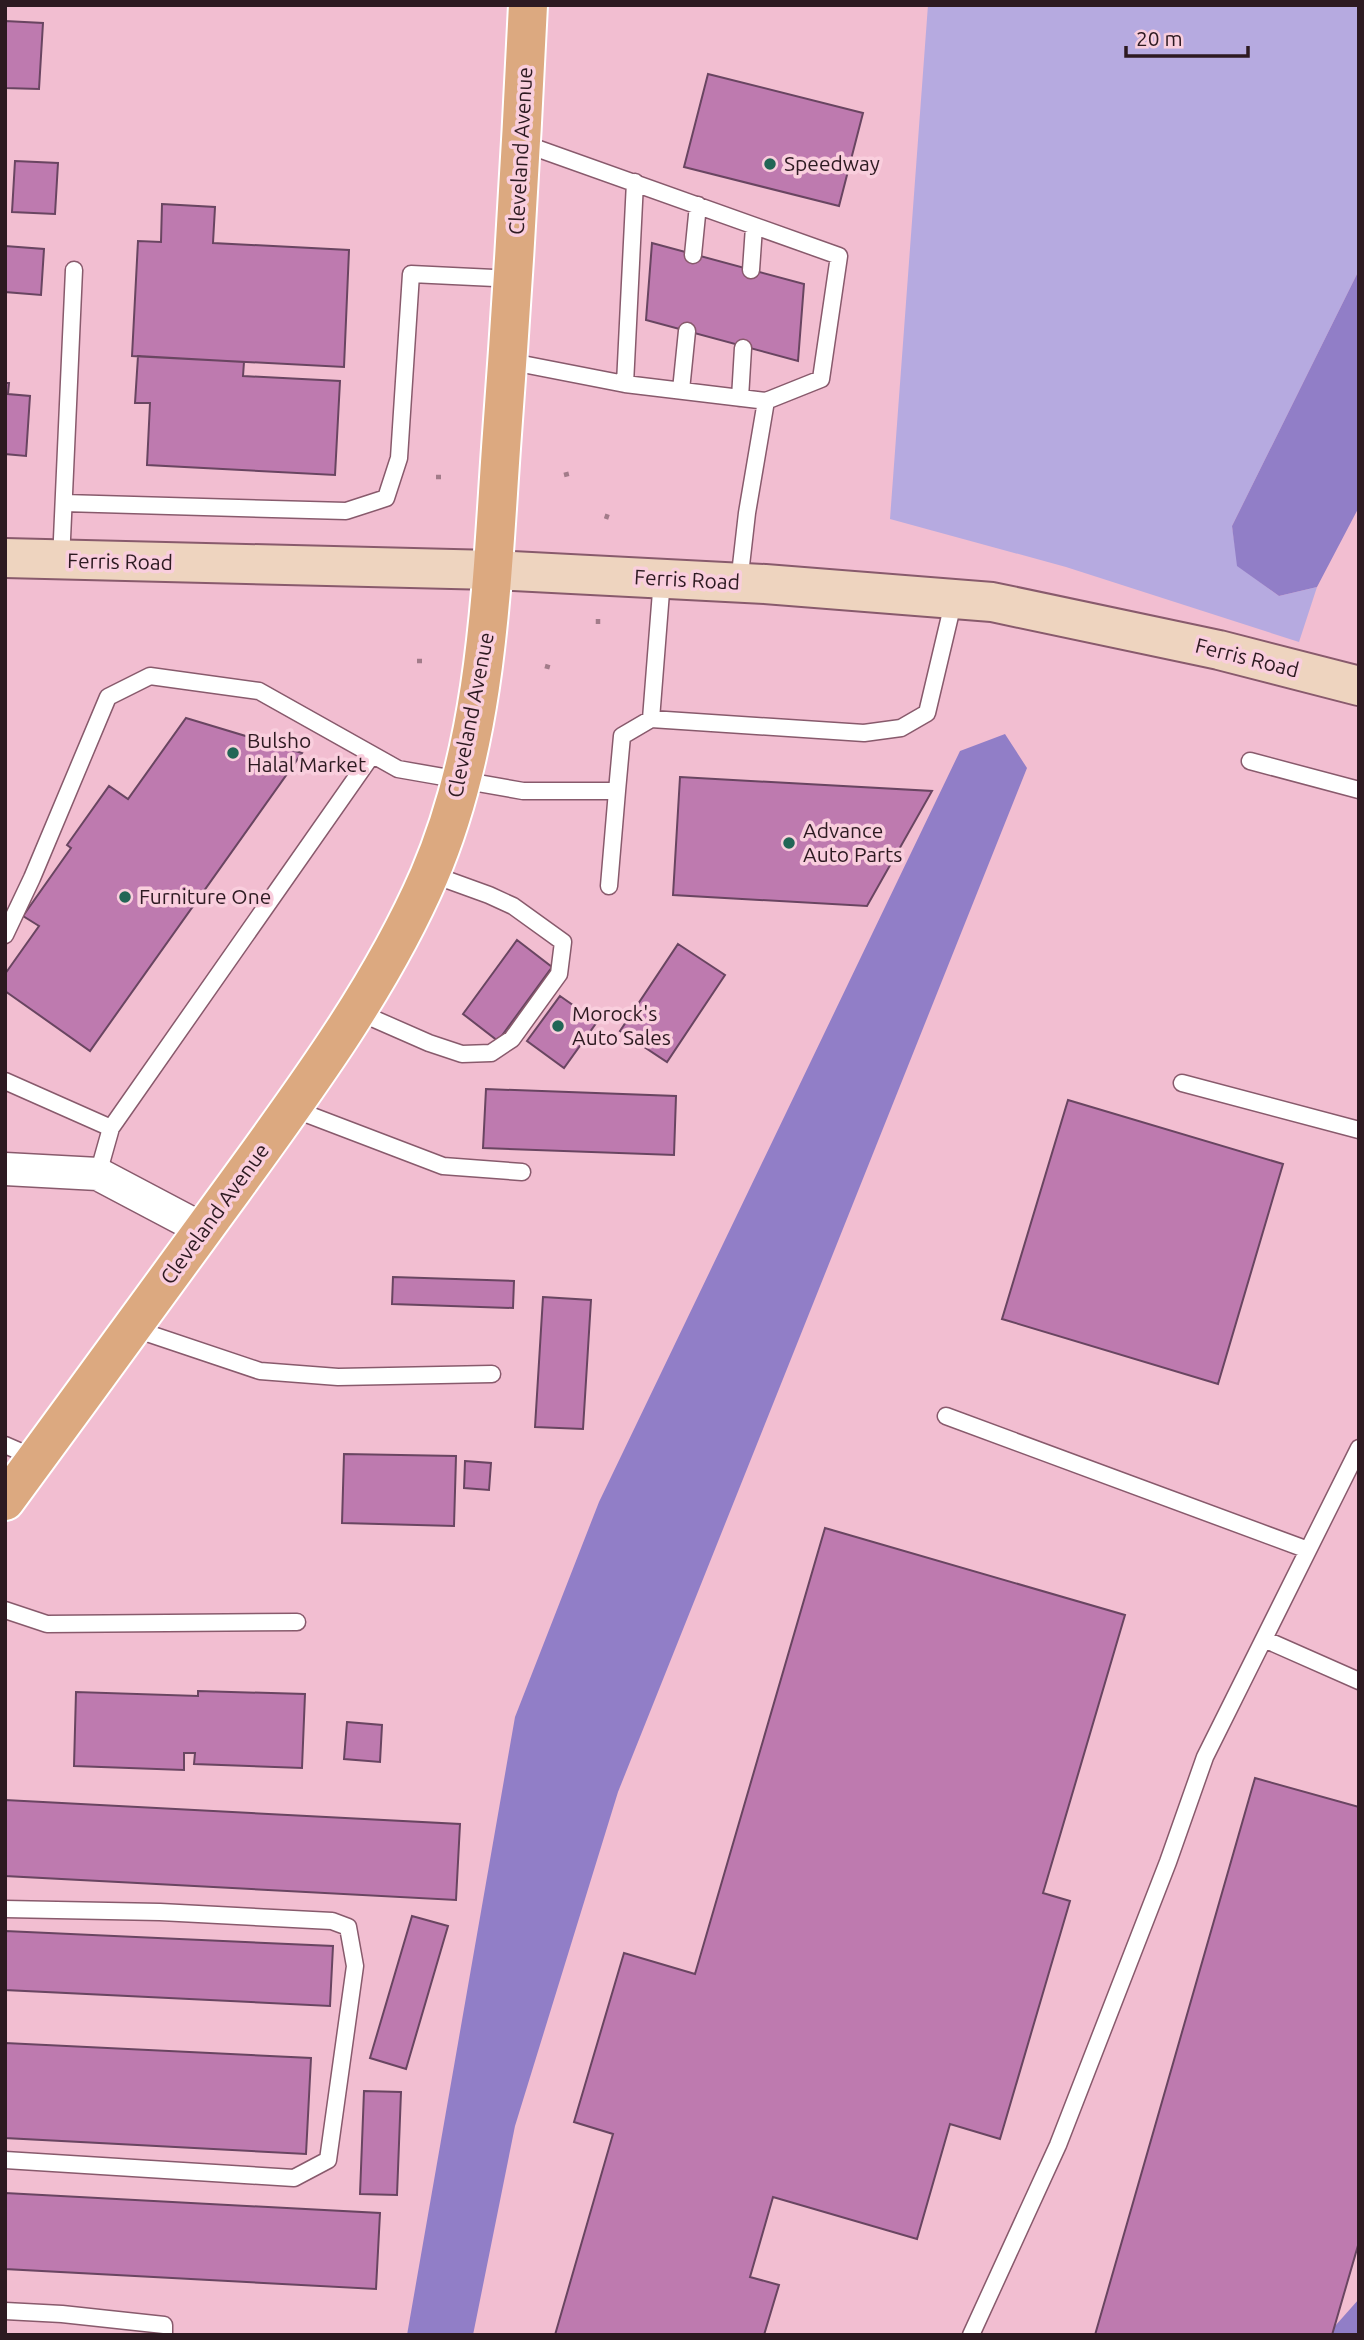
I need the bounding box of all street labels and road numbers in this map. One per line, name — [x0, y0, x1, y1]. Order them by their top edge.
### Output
street label: Cleveland Avenue — [504, 66, 536, 235]
street label: Ferris Road — [67, 548, 173, 574]
street label: Ferris Road — [634, 564, 741, 594]
street label: Cleveland Avenue — [442, 630, 498, 800]
street label: Ferris Road — [1193, 633, 1302, 681]
street label: Cleveland Avenue — [155, 1138, 273, 1288]

